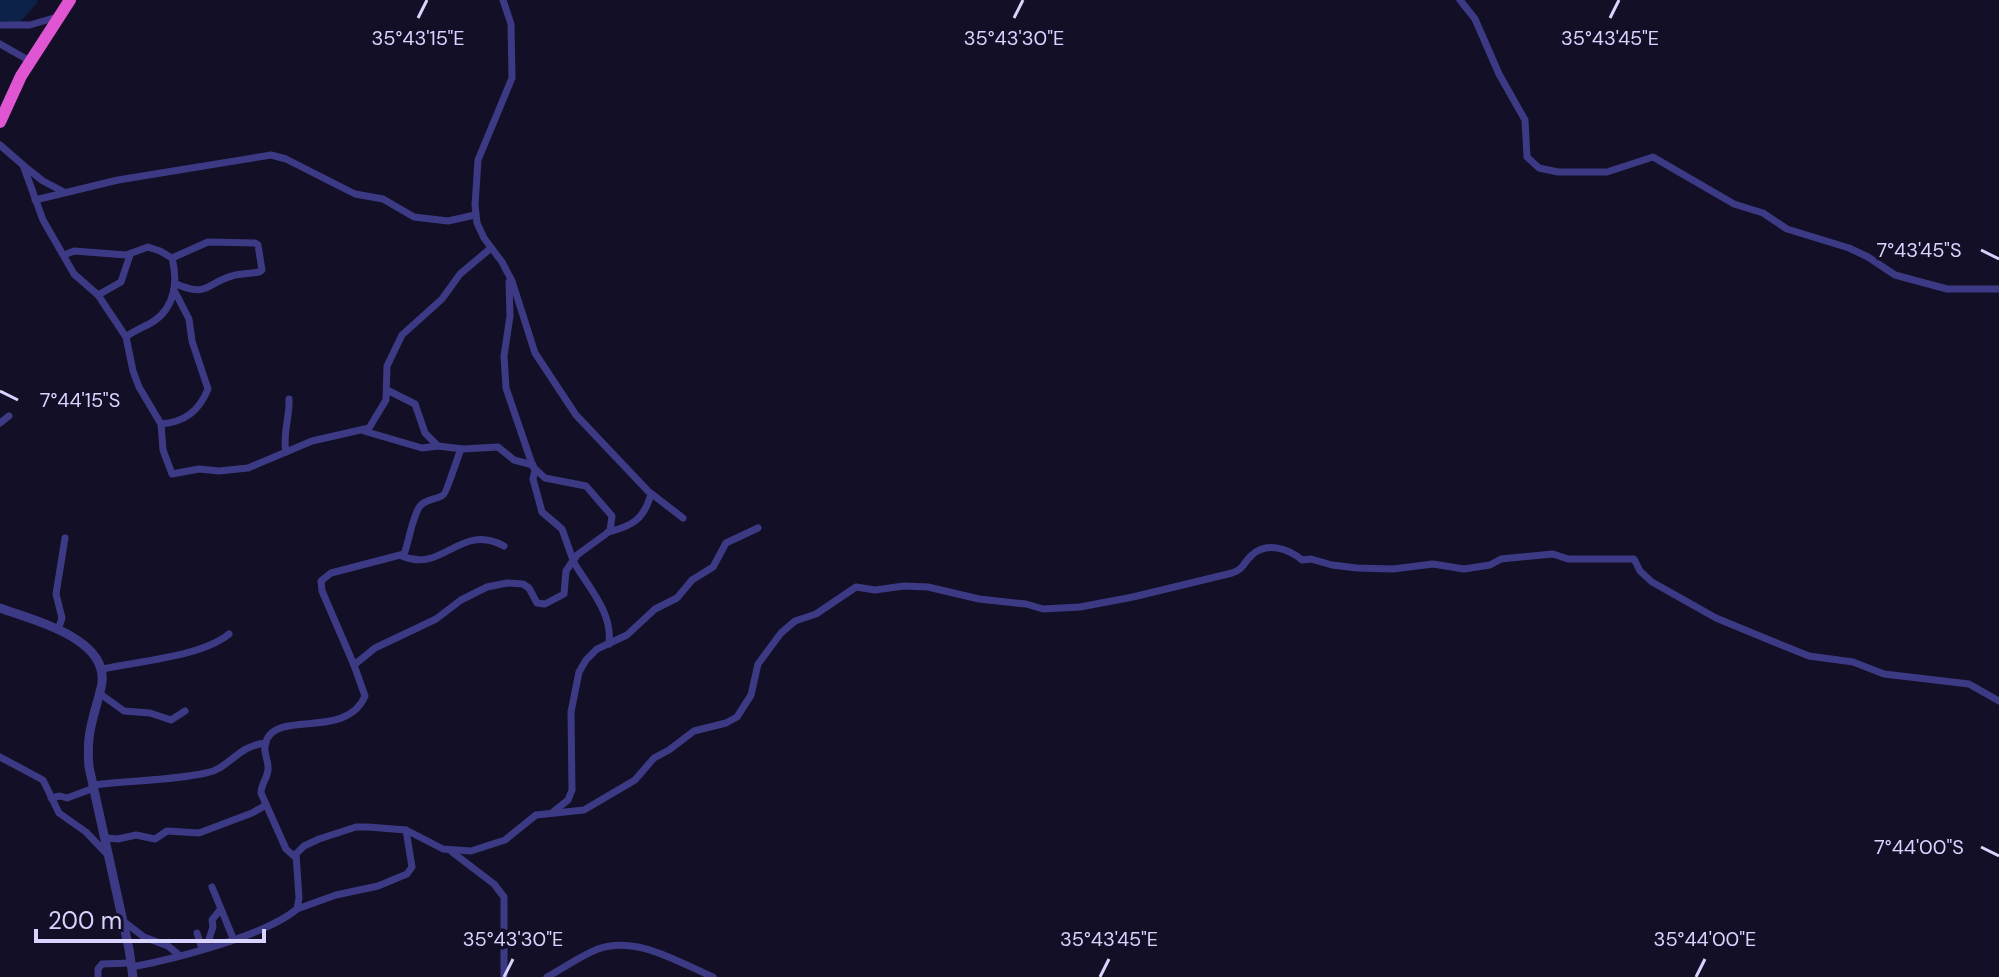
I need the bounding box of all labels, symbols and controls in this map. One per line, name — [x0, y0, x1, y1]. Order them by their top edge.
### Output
text: 35°43'15"E — [371, 25, 465, 51]
text: 35°43'30"E — [964, 25, 1064, 51]
text: 35°43'45"E — [1561, 25, 1659, 51]
text: 7°43'45"S — [1876, 237, 1962, 263]
text: 7°44'15"S — [40, 387, 120, 413]
text: 7°44'00"S — [1874, 834, 1964, 860]
scale bar — [36, 893, 264, 943]
text: 200 m — [48, 905, 122, 936]
text: 35°43'30"E — [463, 926, 563, 952]
text: 35°43'45"E — [1060, 926, 1158, 952]
text: 35°44'00"E — [1654, 926, 1756, 952]

